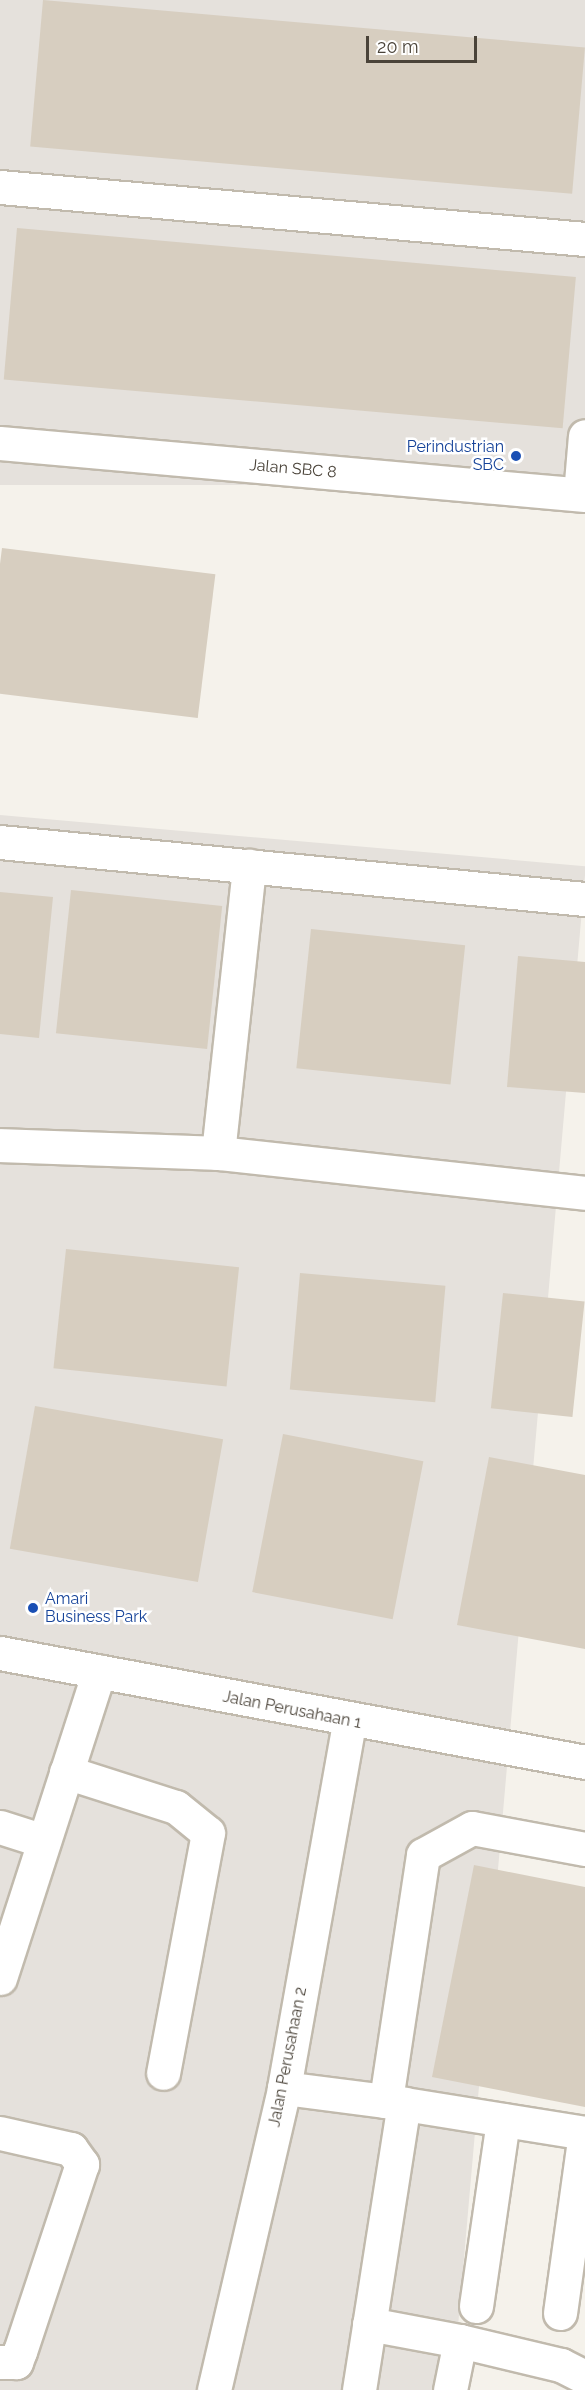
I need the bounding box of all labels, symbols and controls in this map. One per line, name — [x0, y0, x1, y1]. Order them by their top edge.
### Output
scale bar — [369, 24, 480, 62]
text: 20 m — [377, 36, 419, 57]
place label: Perindustrian SBC — [407, 437, 504, 475]
marker: Perindustrian SBC — [509, 449, 523, 463]
street label: Jalan SBC 8 — [248, 456, 338, 482]
place label: Amari Business Park — [45, 1589, 147, 1627]
marker: Amari Business Park — [26, 1601, 40, 1615]
street label: Jalan Perusahaan 1 — [221, 1687, 363, 1733]
street label: Jalan Perusahaan 2 — [265, 1985, 311, 2129]

